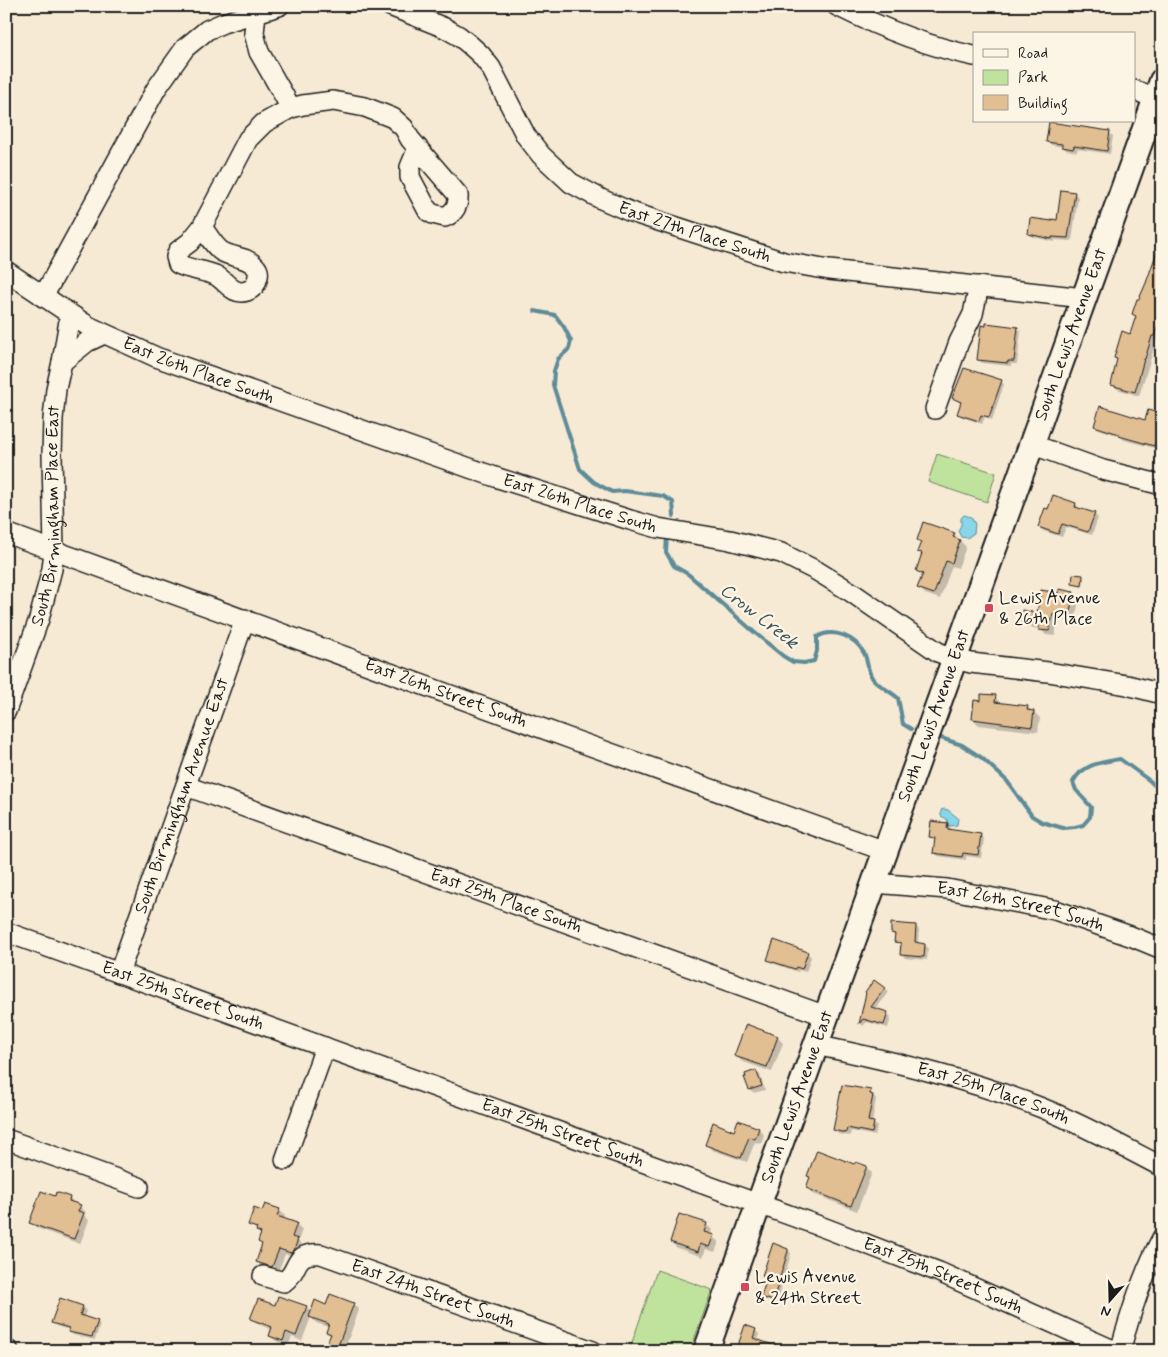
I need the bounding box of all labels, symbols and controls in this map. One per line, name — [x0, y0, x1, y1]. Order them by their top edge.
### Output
legend — [973, 32, 1136, 122]
text: Road — [1018, 44, 1048, 64]
text: Park — [1018, 68, 1048, 88]
text: Building — [1018, 94, 1068, 115]
street label: East 27th Place South — [614, 196, 774, 269]
street label: South Lewis Avenue East — [1029, 244, 1113, 424]
street label: East 26th Place South — [119, 331, 278, 410]
street label: South Birmingham Place East — [25, 404, 68, 630]
street label: East 26th Place South — [500, 468, 660, 539]
water label: Crow Creek — [715, 577, 805, 655]
place label: Lewis Avenue & 26th Place — [999, 586, 1100, 631]
marker: Lewis Avenue & 26th Place — [983, 602, 995, 614]
street label: South Lewis Avenue East — [892, 626, 976, 805]
street label: East 26th Street South — [361, 653, 530, 734]
street label: South Birmingham Avenue East — [129, 674, 235, 917]
street label: East 25th Place South — [427, 863, 585, 939]
street label: East 26th Street South — [936, 876, 1108, 938]
street label: East 25th Street South — [98, 956, 267, 1036]
street label: South Lewis Avenue East — [755, 1007, 839, 1187]
street label: East 25th Place South — [914, 1057, 1074, 1130]
street label: East 25th Street South — [478, 1093, 647, 1174]
street label: East 25th Street South — [860, 1232, 1026, 1320]
street label: East 24th Street South — [348, 1254, 518, 1334]
place label: Lewis Avenue & 24th Street — [755, 1265, 862, 1310]
north arrow — [1086, 1274, 1136, 1324]
marker: Lewis Avenue & 24th Street — [739, 1281, 751, 1293]
text: N — [1098, 1301, 1113, 1321]

